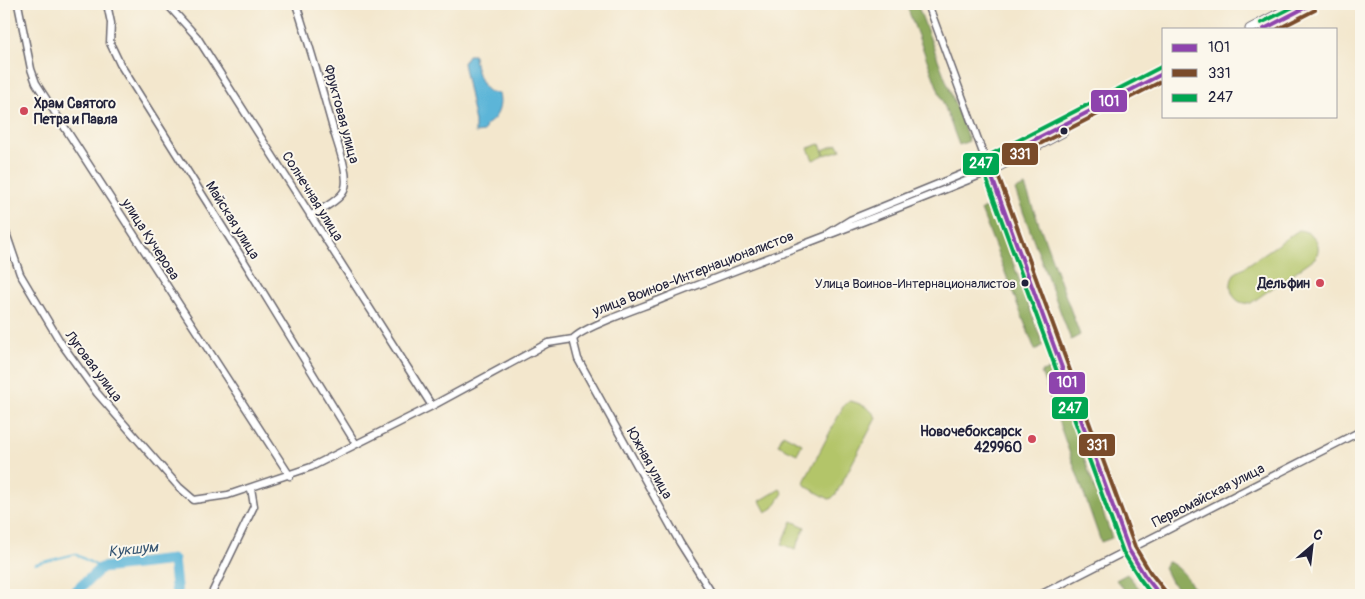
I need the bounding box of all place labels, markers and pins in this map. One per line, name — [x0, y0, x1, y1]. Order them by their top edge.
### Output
place label: Храм Святого Петра и Павла — [34, 95, 118, 128]
marker: Храм Святого Петра и Павла — [18, 105, 30, 117]
unlabelled marker — [1059, 126, 1069, 136]
place label: Дельфин — [1257, 275, 1310, 292]
place label: Улица Воинов-Интернационалистов — [815, 276, 1016, 292]
marker: Дельфин — [1314, 277, 1326, 289]
marker: Улица Воинов-Интернационалистов — [1020, 278, 1030, 288]
place label: Новочебоксарск 429960 — [920, 423, 1022, 456]
marker: Новочебоксарск 429960 — [1026, 433, 1038, 445]

